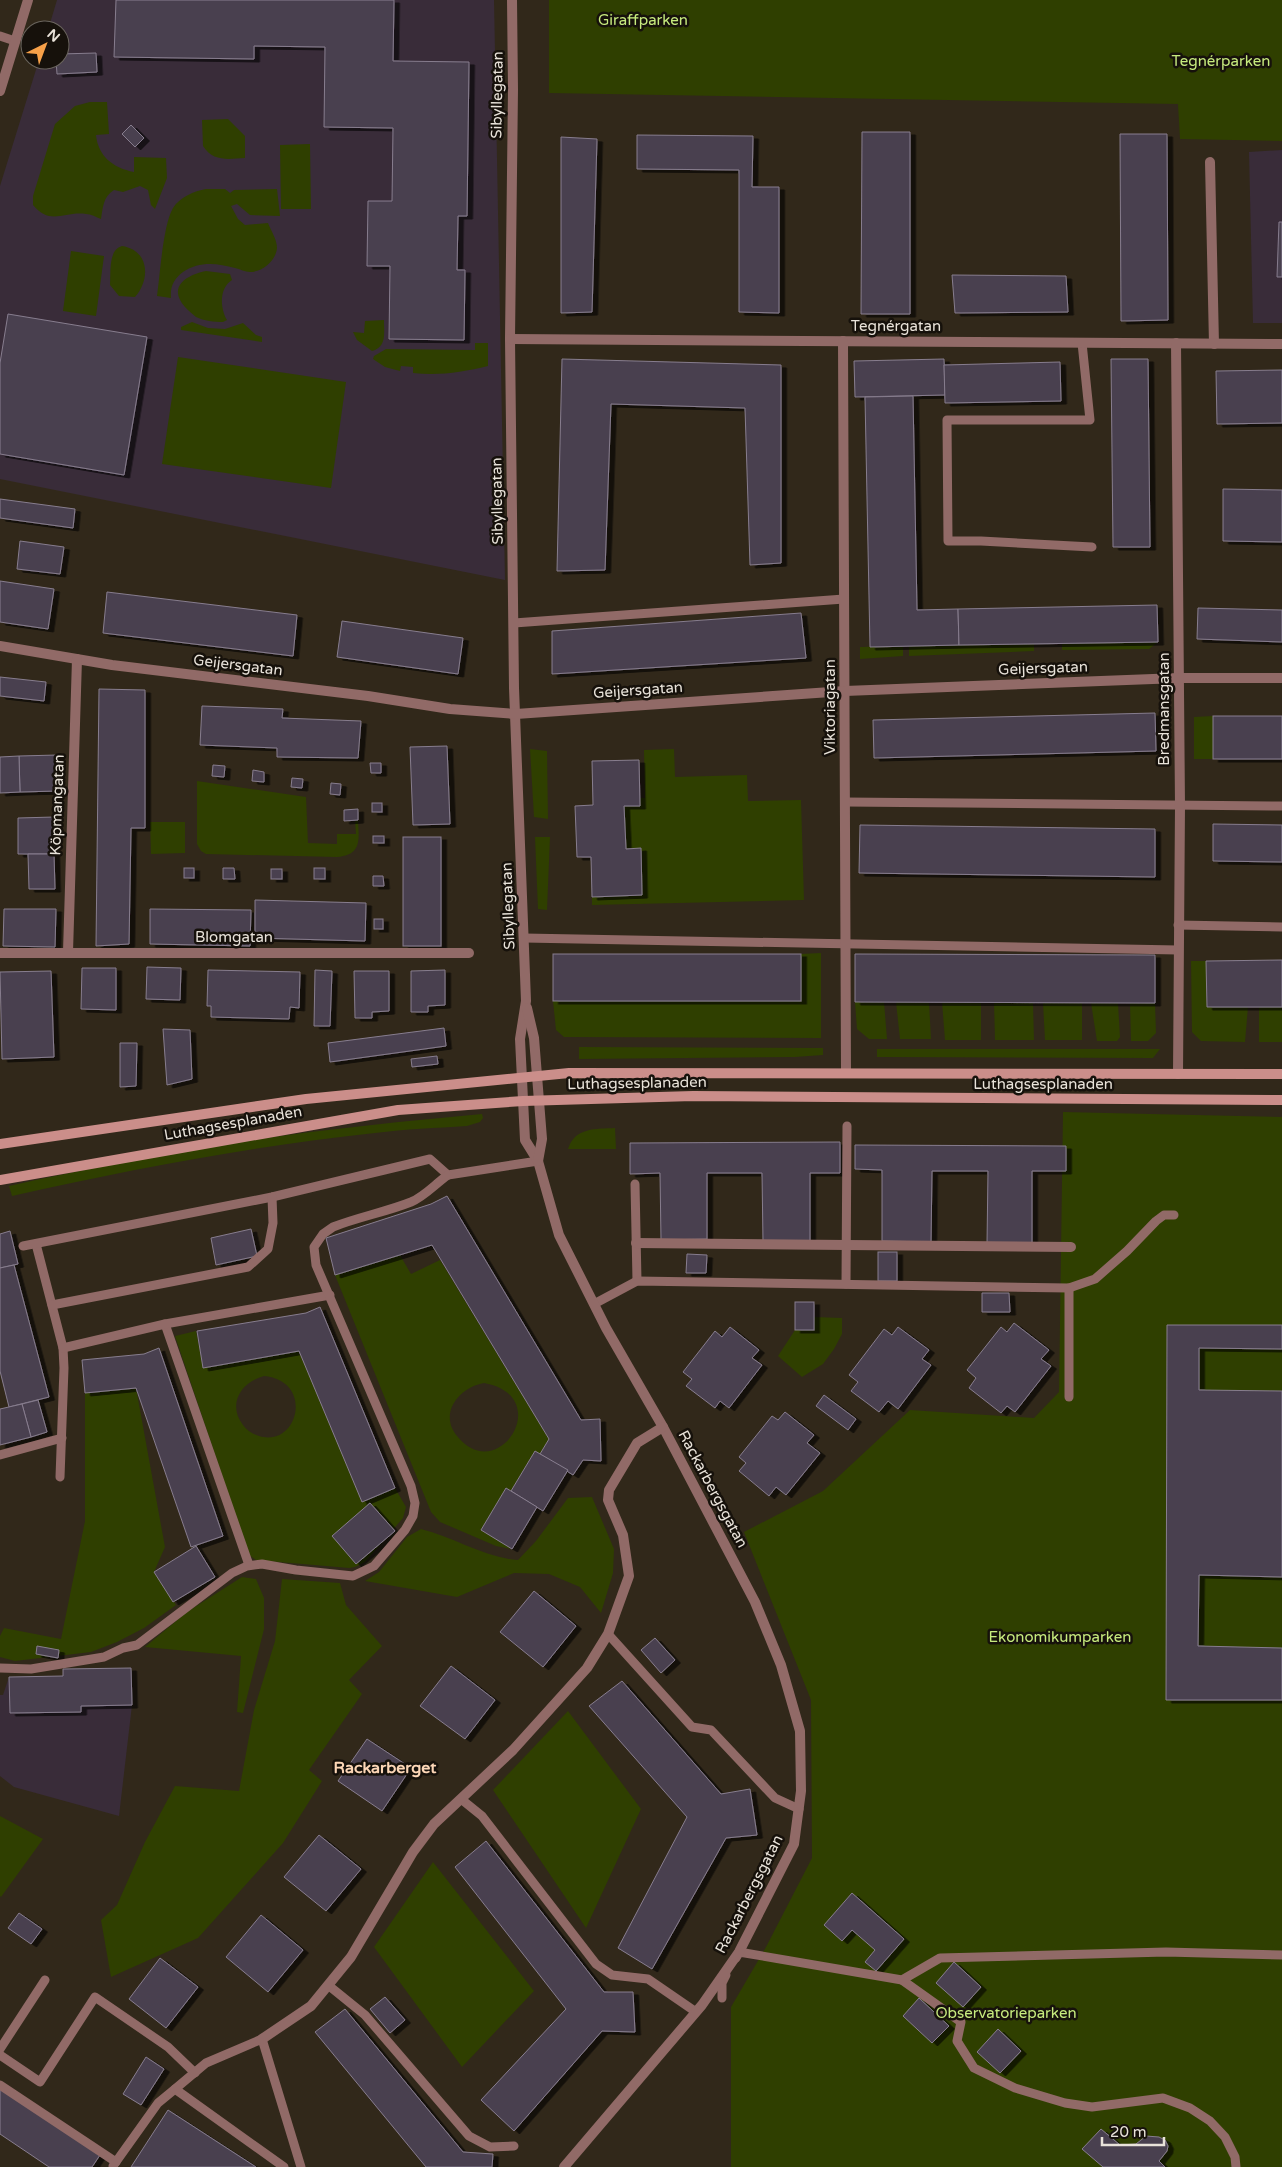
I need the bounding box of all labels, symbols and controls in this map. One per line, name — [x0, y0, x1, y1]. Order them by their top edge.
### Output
park label: Giraffparken — [598, 11, 688, 29]
north arrow — [20, 20, 70, 70]
text: N — [43, 26, 63, 46]
street label: Sibyllegatan — [487, 51, 507, 139]
park label: Tegnérparken — [1172, 52, 1270, 70]
street label: Tegnérgatan — [851, 317, 941, 335]
street label: Sibyllegatan — [487, 457, 507, 545]
street label: Geijersgatan — [192, 651, 284, 679]
street label: Bredmansgatan — [1155, 652, 1173, 766]
street label: Geijersgatan — [998, 657, 1088, 679]
street label: Viktoriagatan — [821, 659, 839, 755]
street label: Geijersgatan — [593, 678, 683, 702]
street label: Köpmangatan — [46, 754, 68, 856]
street label: Sibyllegatan — [497, 862, 519, 950]
street label: Blomgatan — [195, 928, 273, 946]
street label: Luthagsesplanaden — [567, 1073, 707, 1093]
street label: Luthagsesplanaden — [973, 1075, 1113, 1093]
street label: Luthagsesplanaden — [163, 1102, 303, 1144]
street label: Rackarbergsgatan — [674, 1427, 752, 1551]
park label: Ekonomikumparken — [989, 1628, 1131, 1646]
district label: Rackarberget — [334, 1758, 437, 1778]
street label: Rackarbergsgatan — [711, 1832, 787, 1956]
park label: Observatorieparken — [935, 2004, 1077, 2022]
scale bar — [1102, 2114, 1164, 2146]
text: 20 m — [1110, 2123, 1147, 2141]

